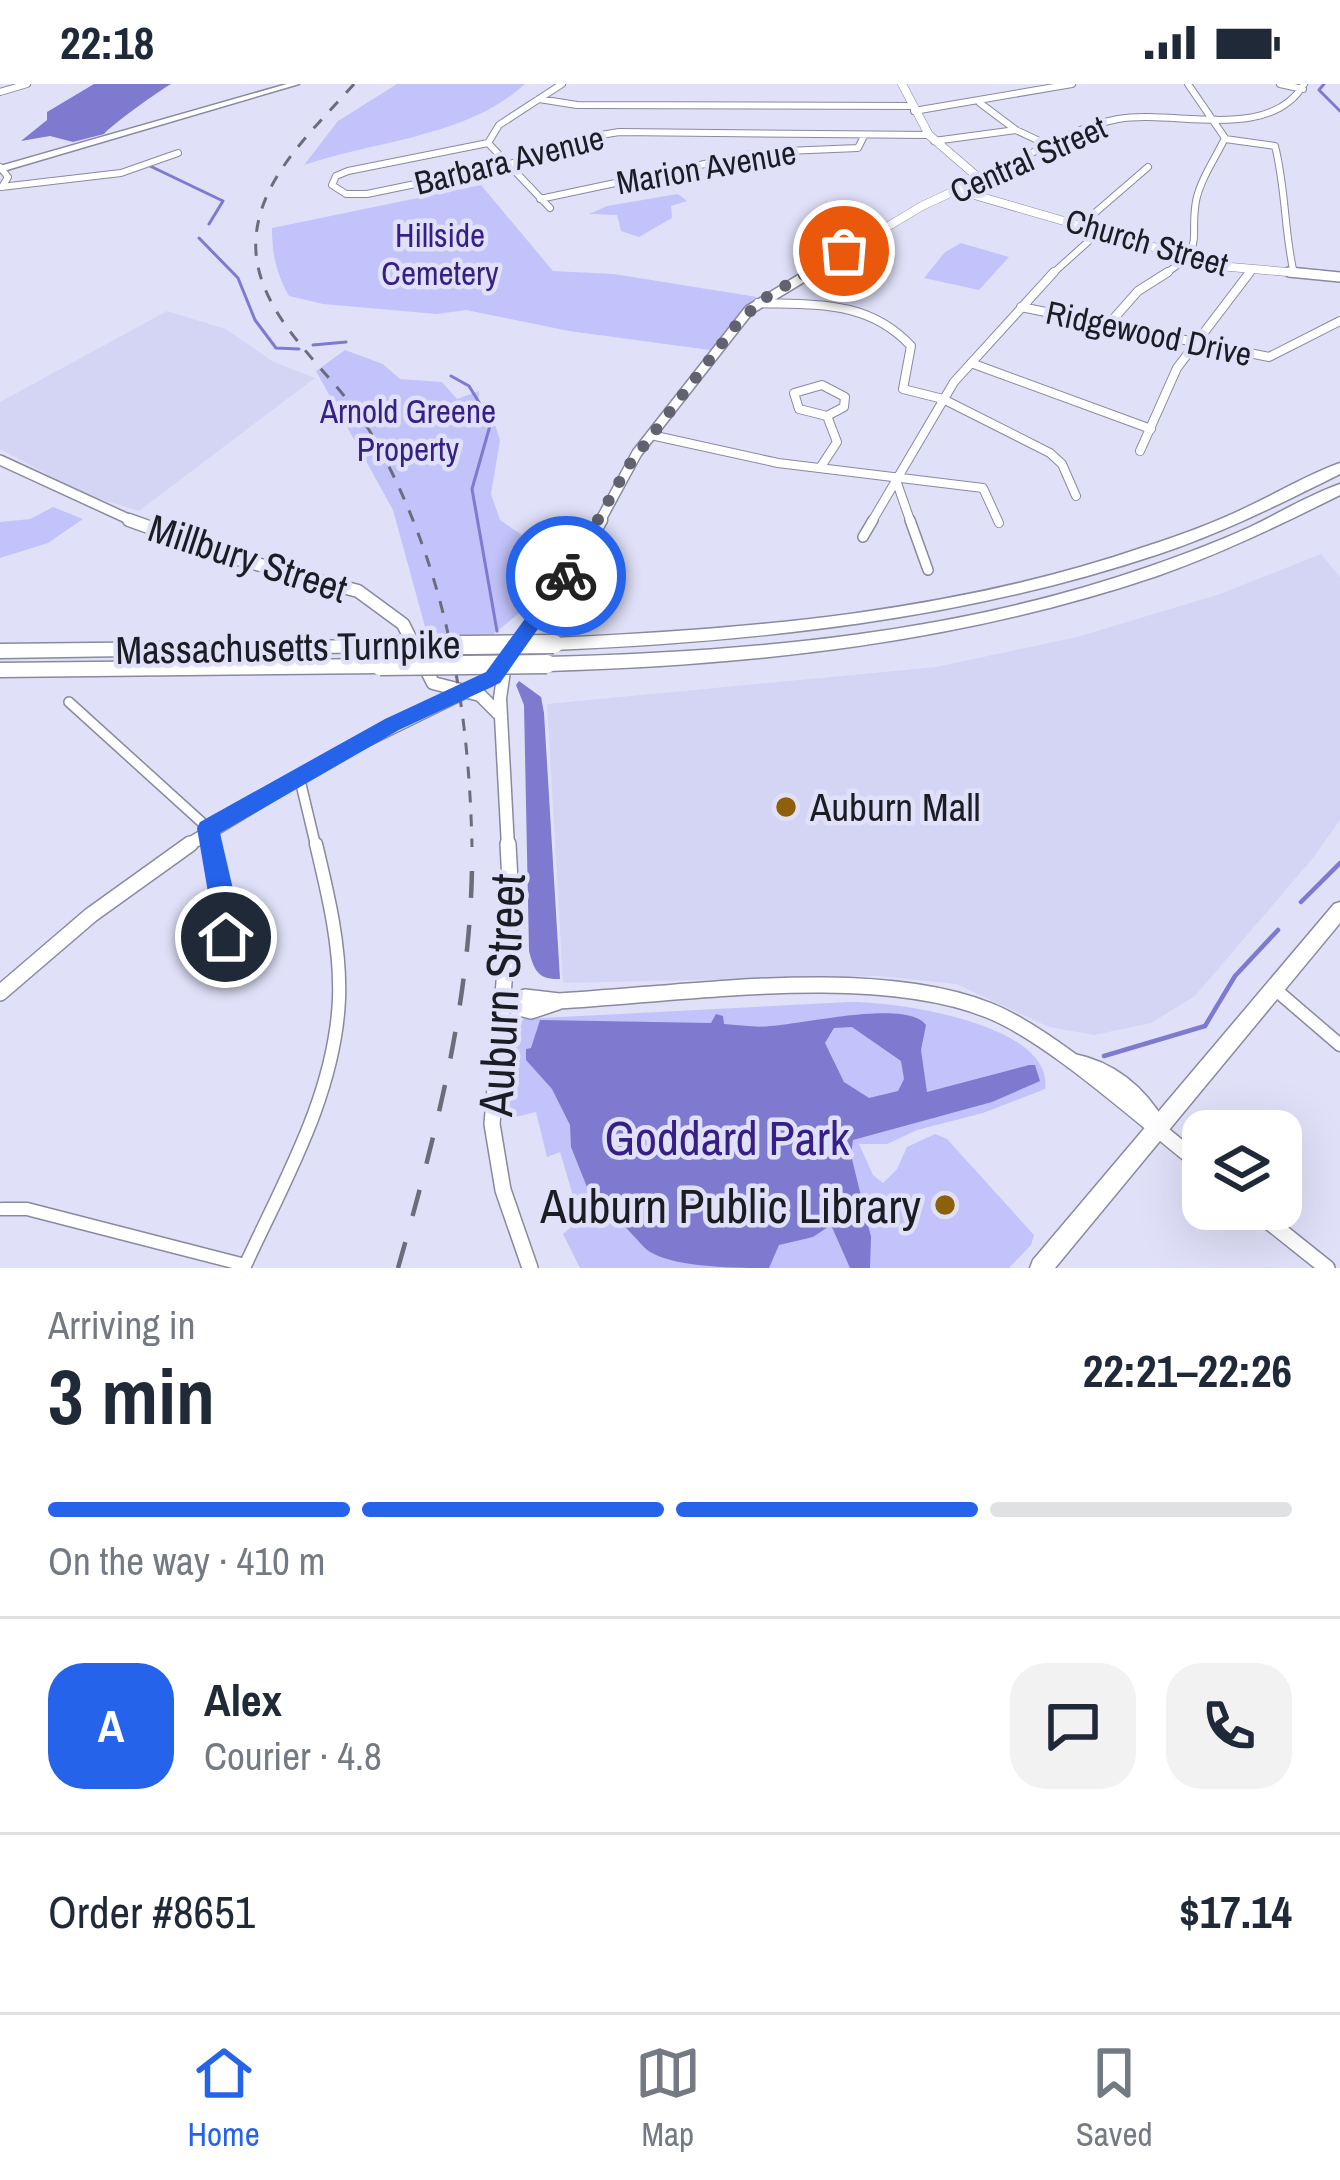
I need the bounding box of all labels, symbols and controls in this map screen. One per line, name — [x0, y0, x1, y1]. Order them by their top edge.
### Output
text: 22:18 — [60, 12, 154, 73]
street label: Central Street — [943, 105, 1113, 213]
street label: Barbara Avenue — [410, 115, 608, 205]
street label: Marion Avenue — [613, 130, 799, 204]
street label: Church Street — [1061, 198, 1233, 286]
pin — [793, 200, 895, 302]
park label: Hillside Cemetery — [381, 213, 499, 295]
icon: bag — [811, 218, 877, 284]
street label: Ridgewood Drive — [1042, 290, 1256, 376]
park label: Arnold Greene Property — [319, 389, 496, 471]
street label: Millbury Street — [142, 501, 354, 615]
courier — [506, 516, 626, 636]
icon: bike — [533, 543, 599, 609]
street label: Massachusetts Turnpike — [115, 618, 461, 676]
place label: Auburn Mall — [809, 781, 981, 833]
marker: Auburn Mall — [773, 794, 799, 820]
street label: Auburn Street — [462, 872, 540, 1119]
pin — [175, 886, 277, 988]
icon: home — [193, 904, 259, 970]
park label: Goddard Park — [604, 1105, 850, 1170]
map controls — [1182, 1110, 1302, 1230]
button: layers — [1182, 1110, 1302, 1230]
place label: Auburn Public Library — [539, 1173, 921, 1238]
marker: Auburn Public Library — [932, 1192, 958, 1218]
text: Arriving in — [48, 1299, 196, 1351]
text: 22:21–22:26 — [1083, 1340, 1292, 1401]
text: 3 min — [48, 1343, 215, 1448]
text: On the way · 410 m — [48, 1535, 325, 1587]
button: chat — [1010, 1663, 1136, 1789]
button: phone — [1166, 1663, 1292, 1789]
text: Alex — [204, 1669, 282, 1730]
text: A — [98, 1695, 124, 1756]
text: Courier · 4.8 — [204, 1730, 382, 1782]
text: Order #8651 — [48, 1881, 255, 1942]
text: $17.14 — [1179, 1881, 1292, 1942]
tab: Home — [188, 2040, 260, 2156]
tab: Map — [635, 2040, 701, 2156]
tab: Saved — [1076, 2040, 1152, 2156]

